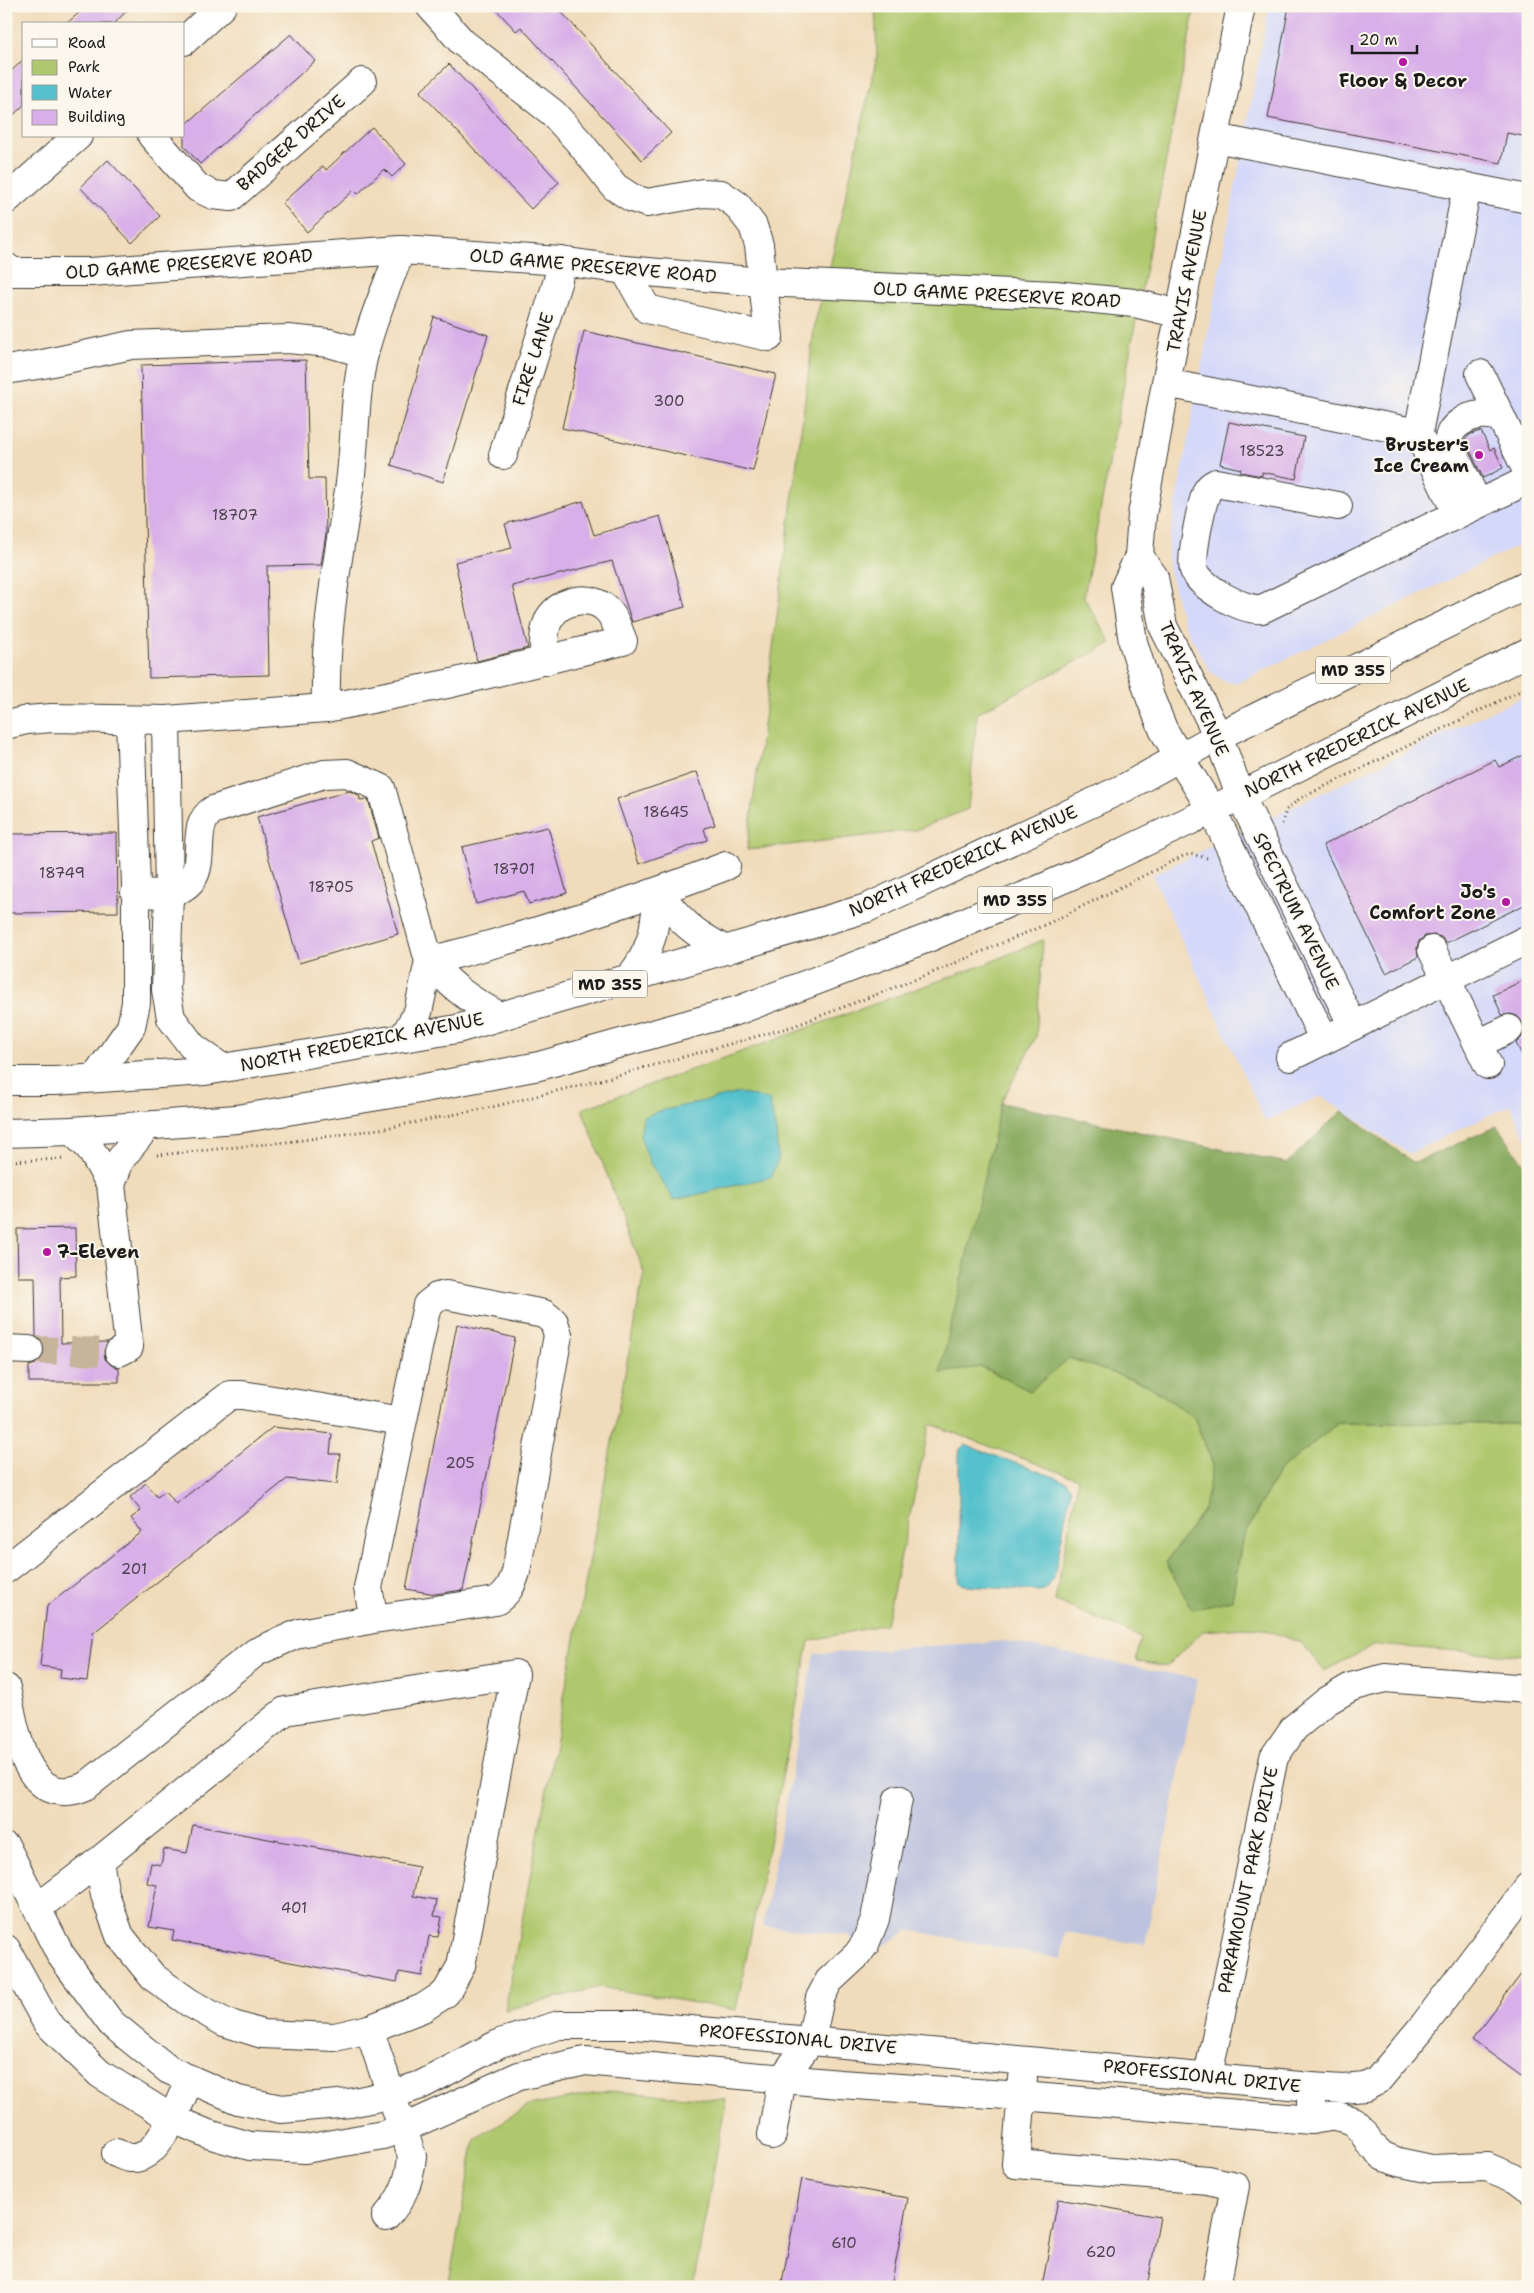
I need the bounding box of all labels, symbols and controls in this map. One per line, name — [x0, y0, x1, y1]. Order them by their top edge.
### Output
legend — [22, 22, 185, 138]
scale bar — [1352, 22, 1416, 54]
text: 20 m — [1359, 30, 1398, 50]
text: Road — [68, 33, 106, 53]
marker: Floor & Decor — [1397, 56, 1409, 68]
text: Park — [68, 57, 100, 77]
place label: Floor & Decor — [1339, 69, 1467, 93]
text: Water — [68, 83, 112, 103]
street label: BADGER DRIVE — [232, 89, 350, 197]
text: Building — [68, 107, 125, 127]
street label: TRAVIS AVENUE — [1161, 207, 1213, 355]
street label: OLD GAME PRESERVE ROAD — [64, 243, 314, 285]
street label: OLD GAME PRESERVE ROAD — [468, 243, 718, 289]
street label: OLD GAME PRESERVE ROAD — [872, 277, 1122, 313]
street label: FIRE LANE — [507, 309, 559, 409]
house number: 300 — [653, 391, 685, 411]
place label: Bruster's Ice Cream — [1374, 433, 1470, 478]
house number: 18523 — [1240, 441, 1284, 461]
marker: Bruster's Ice Cream — [1473, 449, 1485, 461]
house number: 18707 — [212, 505, 258, 525]
street label: TRAVIS AVENUE — [1153, 618, 1235, 760]
road number: MD 355 — [1316, 656, 1390, 684]
street label: NORTH FREDERICK AVENUE — [1240, 673, 1474, 803]
street label: NORTH FREDERICK AVENUE — [845, 800, 1081, 922]
house number: 18645 — [643, 802, 689, 822]
street label: SPECTRUM AVENUE — [1247, 828, 1345, 994]
house number: 18701 — [493, 859, 535, 879]
house number: 18749 — [39, 863, 85, 883]
house number: 18705 — [308, 877, 354, 897]
place label: Jo's Comfort Zone — [1369, 880, 1496, 925]
road number: MD 355 — [978, 886, 1052, 914]
marker: Jo's Comfort Zone — [1500, 896, 1512, 908]
road number: MD 355 — [572, 971, 648, 998]
street label: NORTH FREDERICK AVENUE — [238, 1007, 486, 1077]
place label: 7-Eleven — [57, 1240, 139, 1264]
marker: 7-Eleven — [41, 1246, 53, 1258]
house number: 205 — [445, 1453, 475, 1473]
house number: 201 — [121, 1559, 147, 1579]
street label: PARAMOUNT PARK DRIVE — [1212, 1764, 1284, 1996]
house number: 401 — [281, 1898, 307, 1918]
street label: PROFESSIONAL DRIVE — [698, 2018, 898, 2060]
street label: PROFESSIONAL DRIVE — [1102, 2054, 1302, 2098]
house number: 610 — [831, 2233, 857, 2253]
house number: 620 — [1086, 2242, 1116, 2262]

